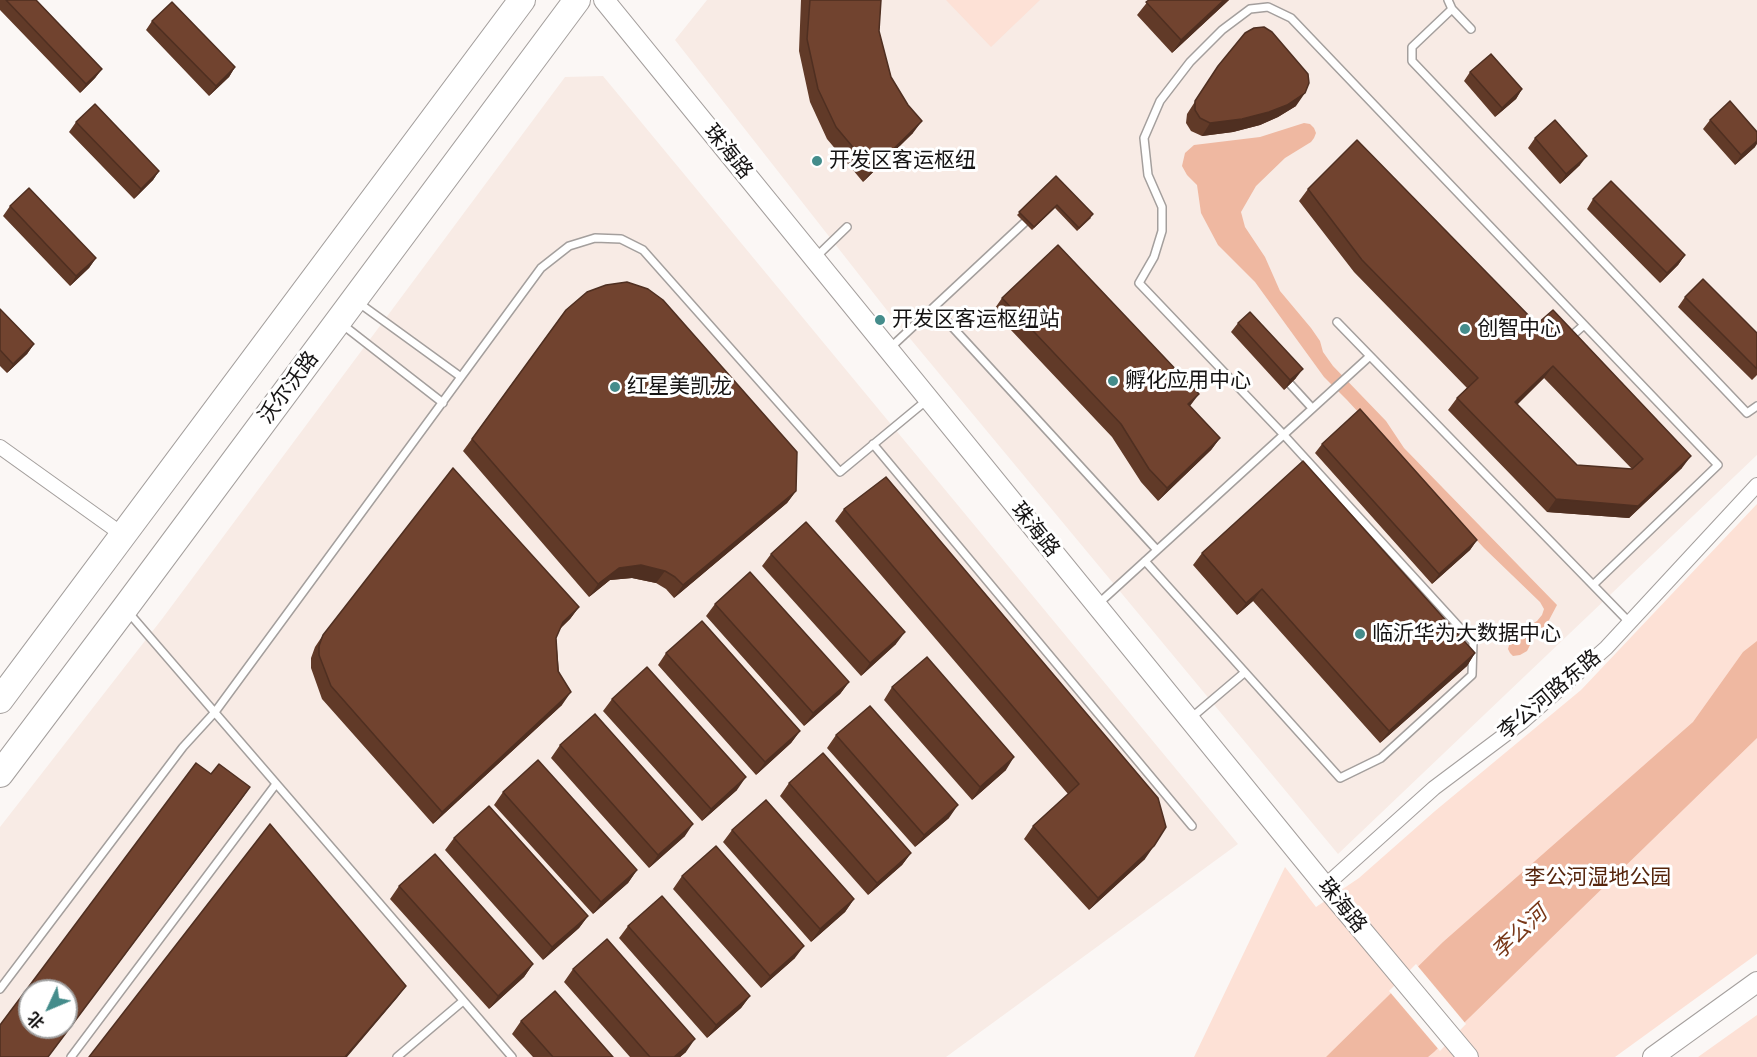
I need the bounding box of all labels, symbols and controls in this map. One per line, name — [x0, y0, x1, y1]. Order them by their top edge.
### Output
street label: 珠海路 — [698, 120, 758, 184]
place label: 开发区客运枢纽 — [829, 148, 976, 174]
marker: 开发区客运枢纽 — [810, 154, 824, 168]
place label: 开发区客运枢纽站 — [892, 307, 1060, 333]
marker: 开发区客运枢纽站 — [873, 313, 887, 327]
place label: 创智中心 — [1477, 316, 1561, 342]
marker: 创智中心 — [1458, 322, 1472, 336]
street label: 沃尔沃路 — [254, 347, 324, 429]
place label: 孵化应用中心 — [1125, 368, 1251, 394]
place label: 红星美凯龙 — [627, 374, 732, 400]
marker: 孵化应用中心 — [1106, 374, 1120, 388]
marker: 红星美凯龙 — [608, 380, 622, 394]
street label: 珠海路 — [1005, 498, 1065, 562]
place label: 临沂华为大数据中心 — [1372, 621, 1561, 647]
marker: 临沂华为大数据中心 — [1353, 627, 1367, 641]
street label: 李公河路东路 — [1494, 645, 1606, 745]
park label: 李公河湿地公园 — [1525, 865, 1671, 891]
street label: 珠海路 — [1312, 874, 1372, 938]
water label: 李公河 — [1487, 901, 1553, 965]
north arrow — [18, 979, 78, 1039]
text: 北 — [24, 1008, 49, 1033]

